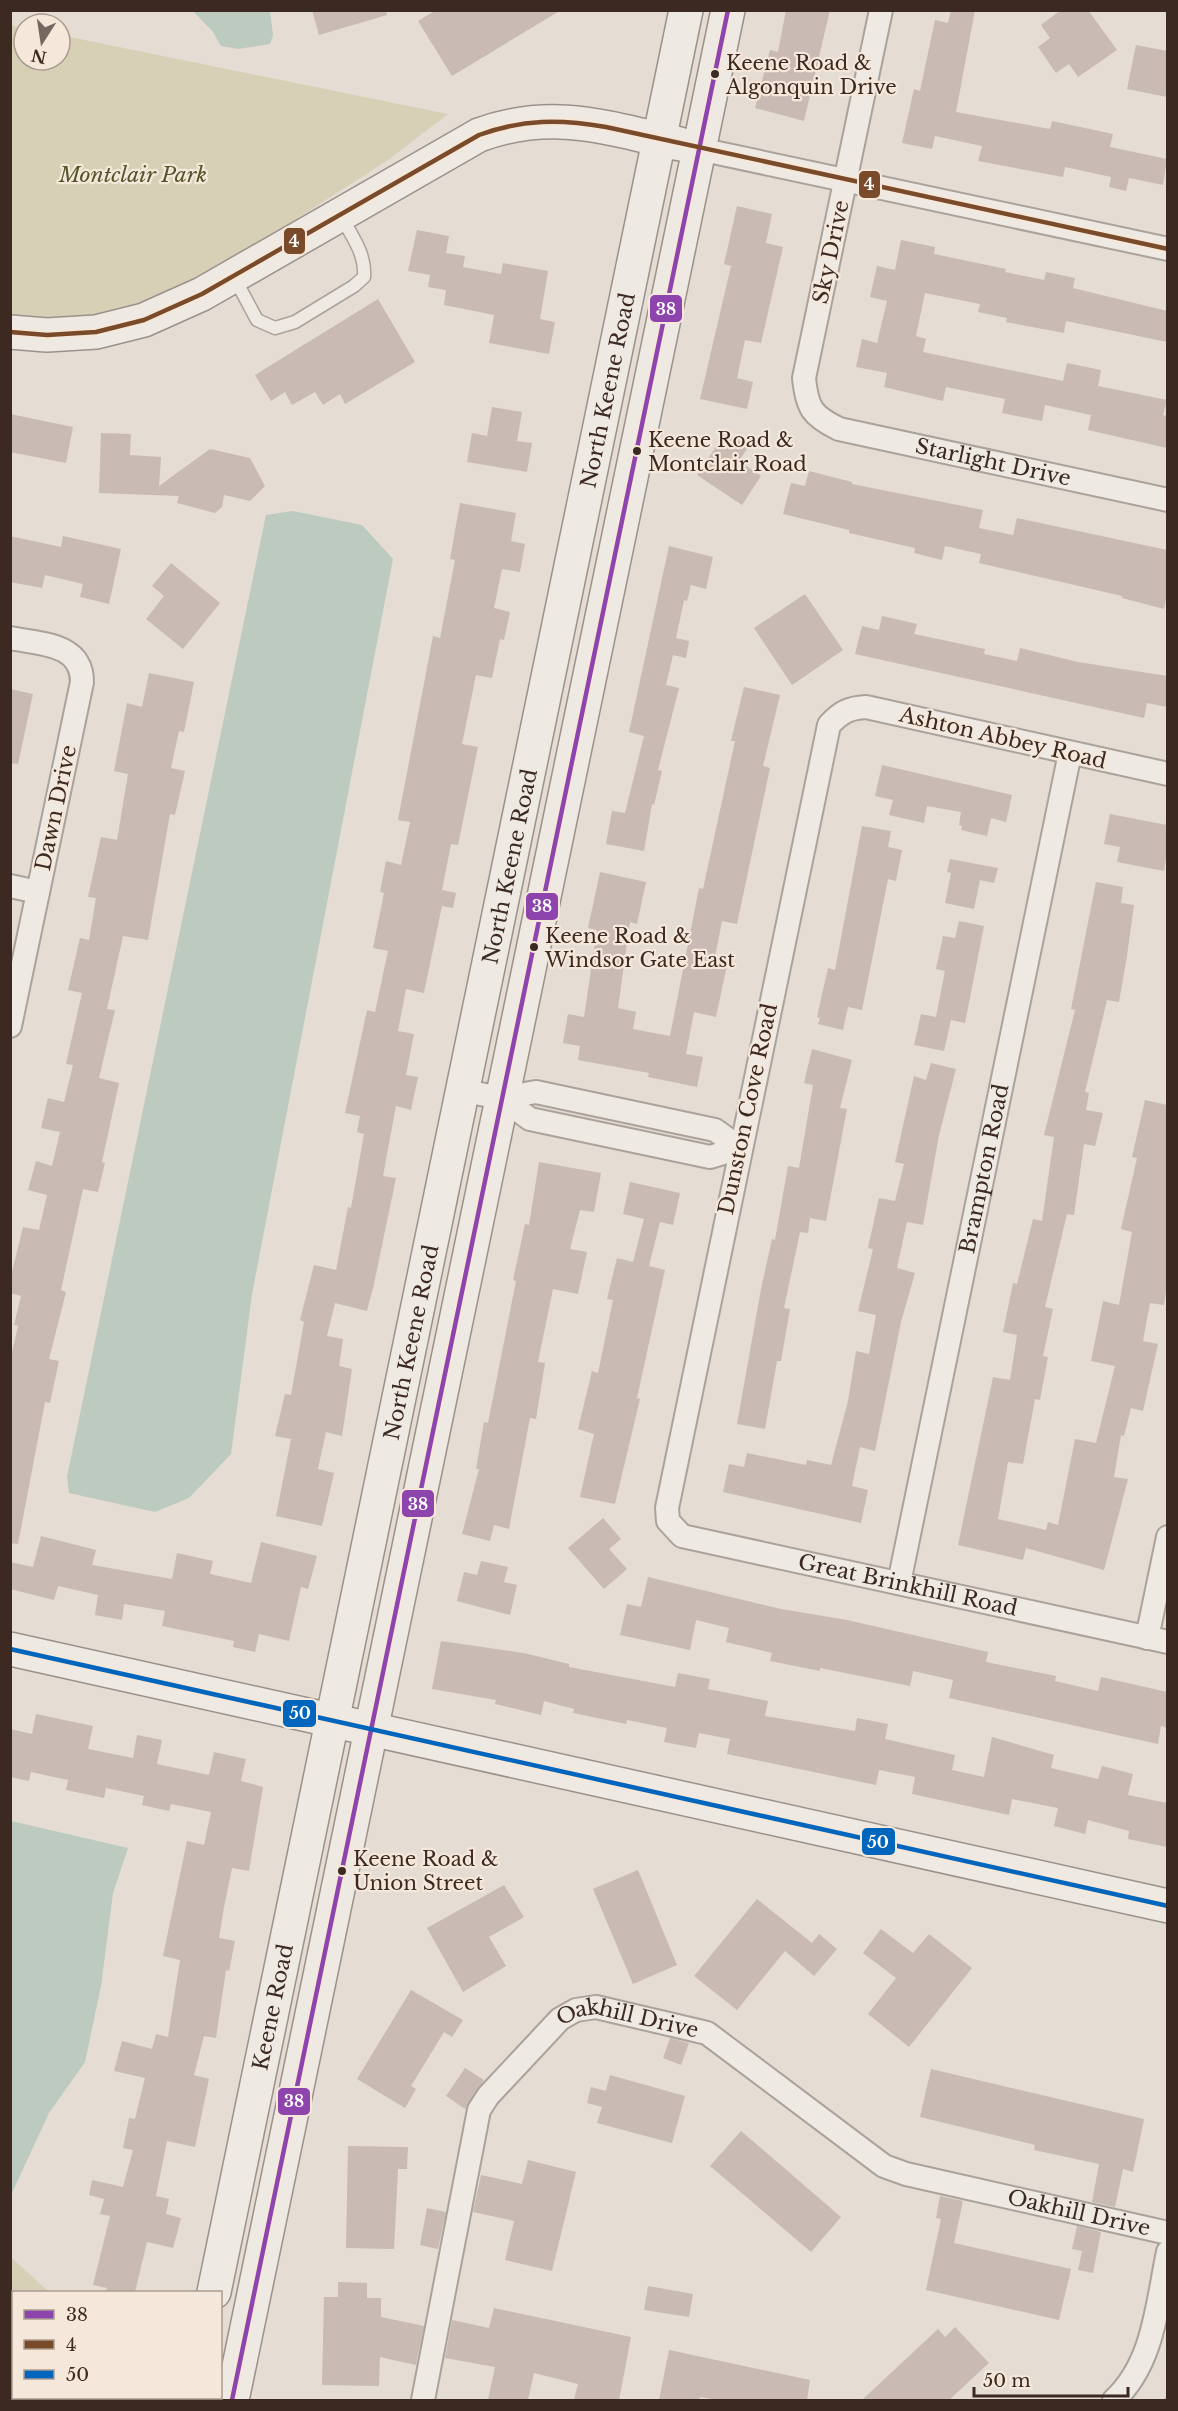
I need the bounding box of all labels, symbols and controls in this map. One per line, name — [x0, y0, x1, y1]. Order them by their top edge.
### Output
north arrow — [12, 12, 72, 72]
text: N — [29, 45, 48, 68]
place label: Keene Road & Algonquin Drive — [725, 51, 897, 99]
marker: Keene Road & Algonquin Drive — [709, 68, 721, 80]
park label: Montclair Park — [58, 162, 207, 188]
line badge: 4 — [858, 170, 881, 199]
text: 4 — [864, 174, 874, 194]
street label: Sky Drive — [807, 198, 855, 306]
line badge: 4 — [283, 227, 306, 255]
text: 4 — [289, 231, 299, 251]
street label: North Keene Road — [576, 290, 641, 491]
line badge: 38 — [649, 294, 683, 323]
text: 38 — [656, 299, 676, 319]
place label: Keene Road & Montclair Road — [648, 428, 807, 476]
street label: Starlight Drive — [913, 433, 1073, 492]
marker: Keene Road & Montclair Road — [631, 445, 643, 457]
street label: Ashton Abbey Road — [896, 701, 1109, 774]
street label: Dawn Drive — [30, 743, 82, 873]
street label: North Keene Road — [477, 766, 543, 967]
line badge: 38 — [525, 892, 559, 921]
text: 38 — [532, 896, 552, 916]
place label: Keene Road & Windsor Gate East — [544, 924, 735, 972]
marker: Keene Road & Windsor Gate East — [528, 941, 540, 953]
street label: Dunston Cove Road — [713, 1001, 783, 1217]
street label: Brampton Road — [954, 1082, 1015, 1256]
street label: North Keene Road — [379, 1242, 445, 1442]
line badge: 38 — [401, 1489, 435, 1518]
text: 38 — [408, 1494, 428, 1514]
street label: Great Brinkhill Road — [796, 1549, 1020, 1622]
line badge: 50 — [282, 1699, 317, 1728]
text: 50 — [289, 1703, 311, 1723]
line badge: 50 — [861, 1827, 896, 1856]
text: 50 — [867, 1832, 889, 1852]
place label: Keene Road & Union Street — [353, 1847, 499, 1895]
marker: Keene Road & Union Street — [336, 1865, 348, 1877]
street label: Keene Road — [247, 1942, 299, 2073]
street label: Oakhill Drive — [552, 1994, 701, 2044]
line badge: 38 — [277, 2087, 311, 2116]
text: 38 — [284, 2091, 304, 2111]
street label: Oakhill Drive — [1005, 2184, 1153, 2242]
legend — [12, 2291, 222, 2399]
text: 38 — [66, 2304, 88, 2326]
text: 4 — [66, 2334, 77, 2356]
scale bar — [974, 2360, 1128, 2398]
text: 50 — [66, 2364, 89, 2386]
text: 50 m — [983, 2370, 1031, 2392]

